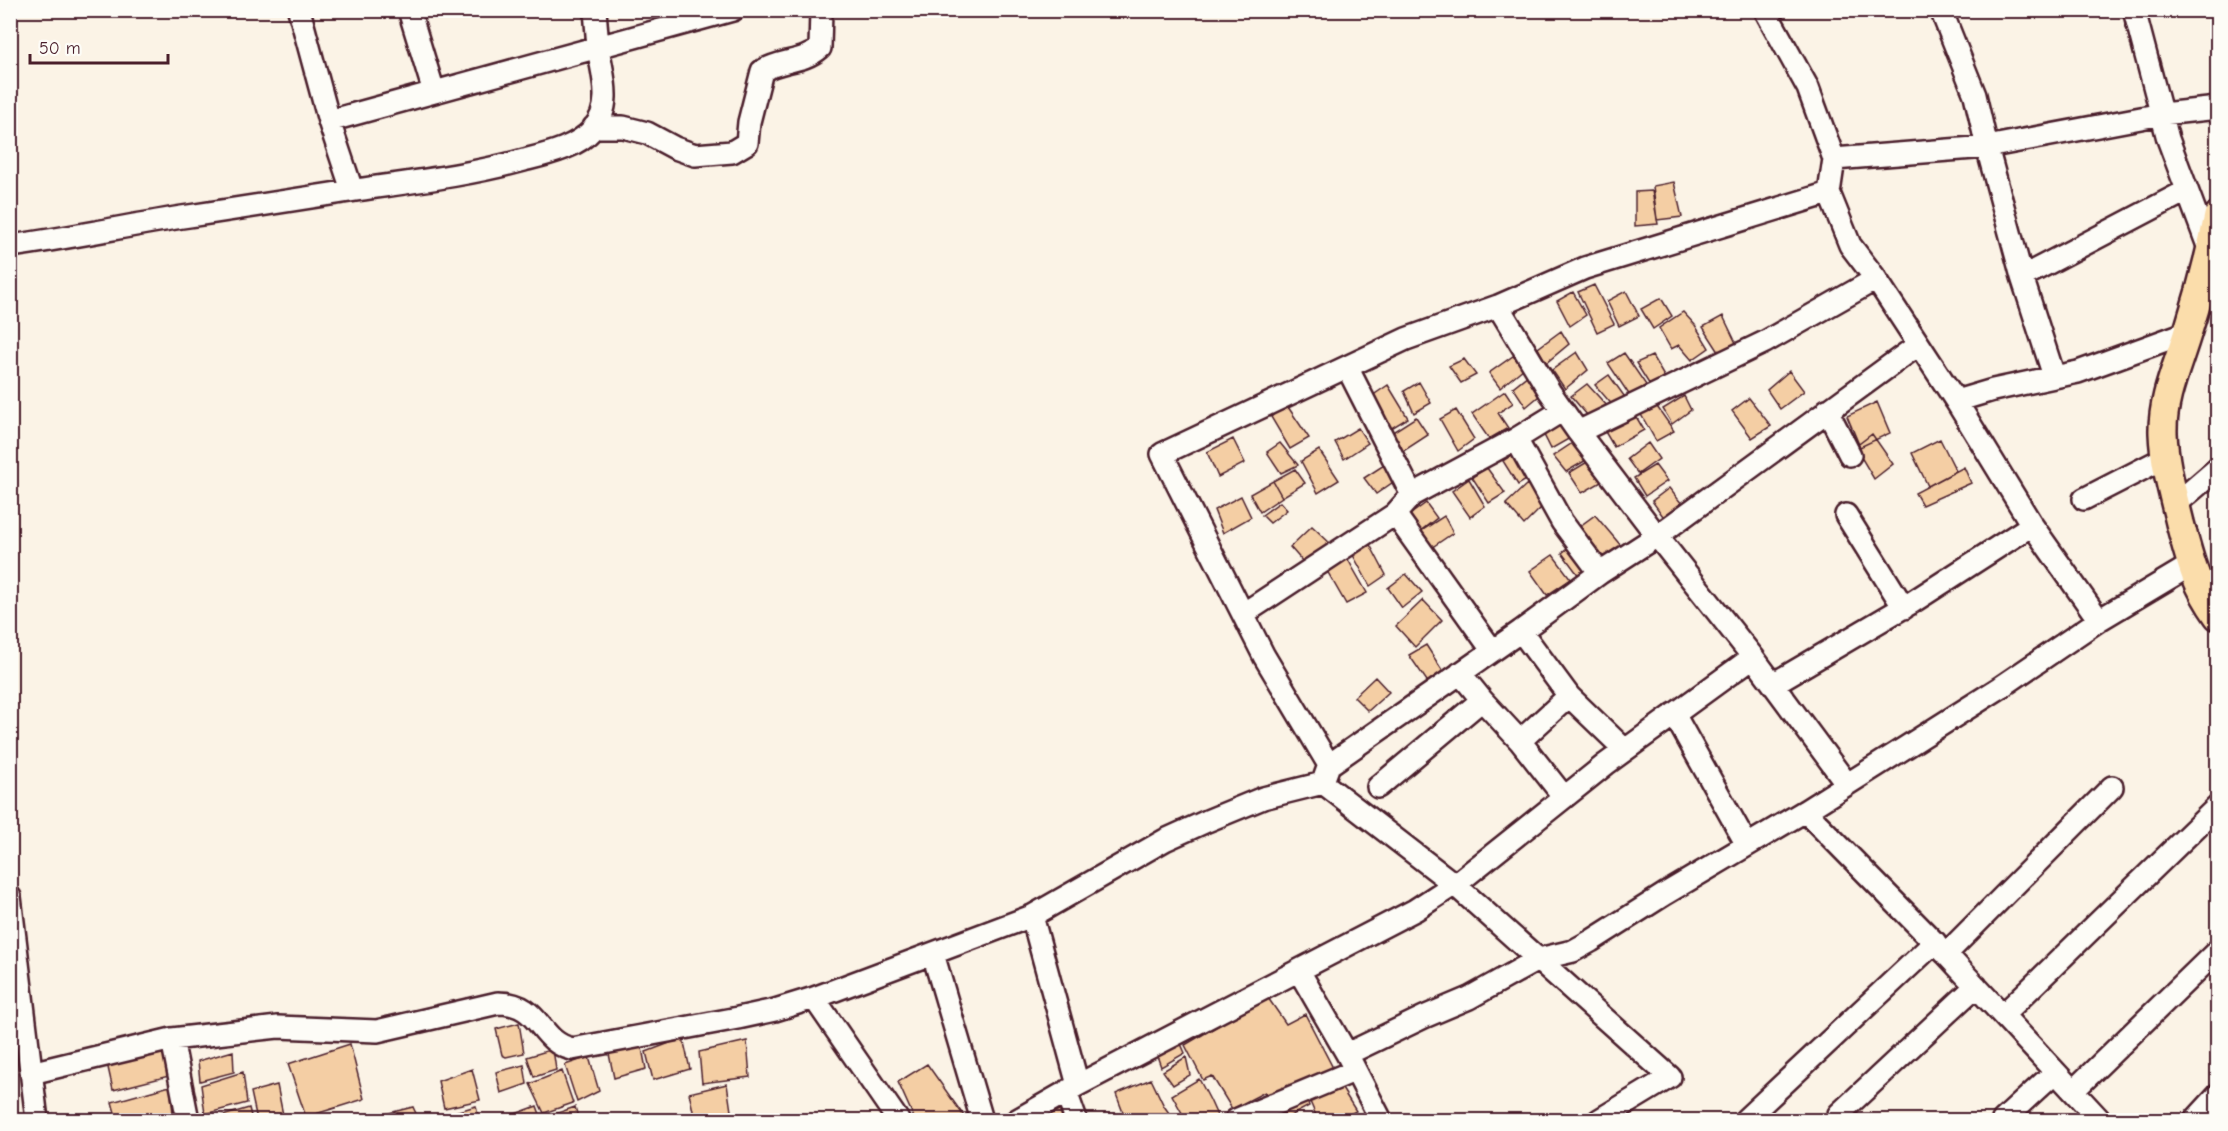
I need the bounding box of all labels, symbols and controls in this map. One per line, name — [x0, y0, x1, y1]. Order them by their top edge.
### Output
scale bar — [30, 27, 168, 65]
text: 50 m — [39, 38, 81, 59]

